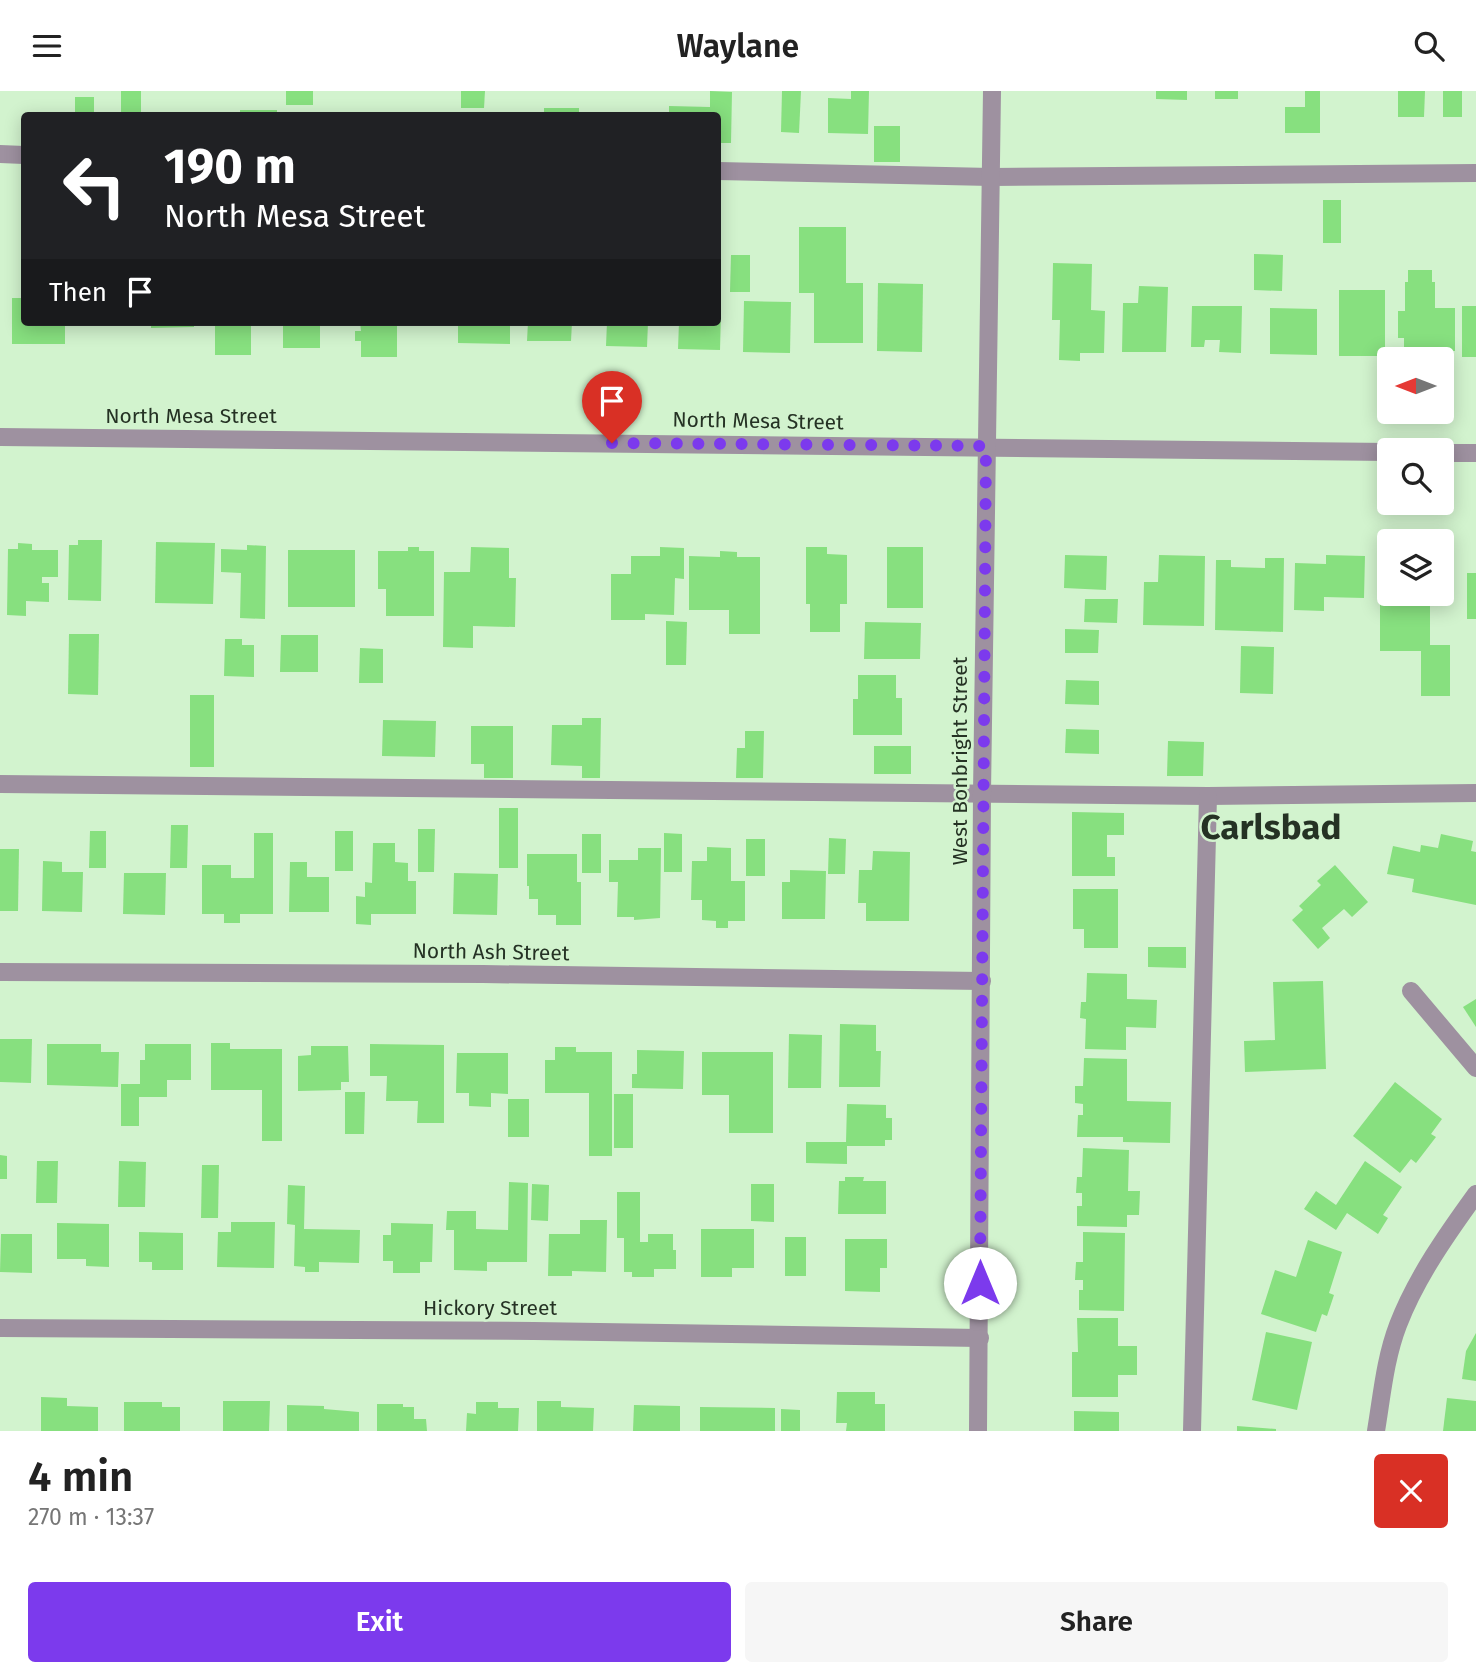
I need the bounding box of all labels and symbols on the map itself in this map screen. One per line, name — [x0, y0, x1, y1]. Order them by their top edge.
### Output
north arrow — [1377, 347, 1454, 423]
pin — [582, 371, 642, 443]
street label: North Mesa Street — [105, 403, 277, 429]
street label: North Mesa Street — [672, 407, 844, 436]
street label: West Bonbright Street — [947, 656, 973, 865]
district label: Carlsbad — [1200, 806, 1342, 848]
street label: North Ash Street — [412, 938, 570, 966]
position arrow — [943, 1246, 1017, 1320]
street label: Hickory Street — [423, 1295, 557, 1321]

